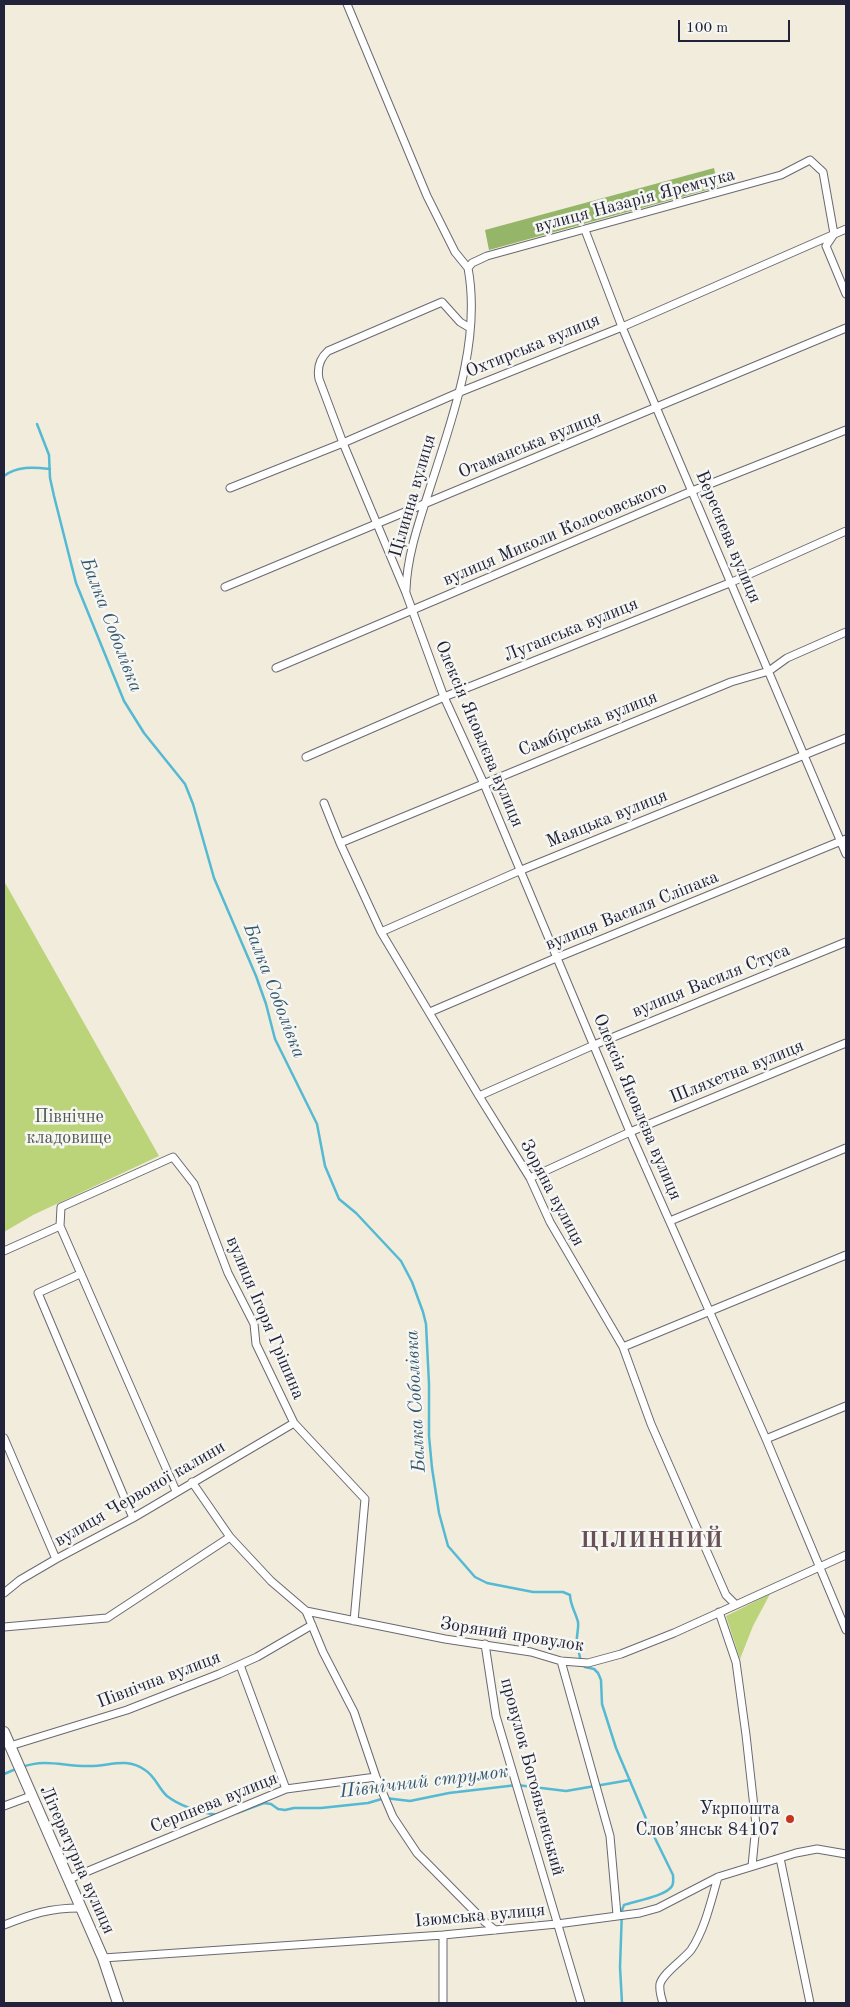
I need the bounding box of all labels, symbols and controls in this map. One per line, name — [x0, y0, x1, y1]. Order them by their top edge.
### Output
scale bar — [680, 10, 792, 42]
text: 100 m — [686, 21, 728, 36]
street label: вулиця Назарія Яремчука — [532, 164, 738, 238]
street label: Охтирська вулиця — [463, 309, 603, 383]
street label: Отаманська вулиця — [455, 406, 605, 484]
street label: Цілинна вулиця — [385, 432, 441, 560]
street label: Вереснева вулиця — [690, 467, 766, 607]
street label: вулиця Миколи Колосовського — [440, 477, 670, 591]
water label: Балка Соболівка — [75, 555, 147, 695]
street label: Луганська вулиця — [501, 593, 641, 667]
street label: Олексія Яковлєва вулиця — [430, 638, 528, 830]
street label: Самбірська вулиця — [515, 686, 661, 762]
street label: Маяцька вулиця — [543, 785, 671, 853]
street label: вулиця Василя Сліпака — [542, 866, 722, 956]
water label: Балка Соболівка — [238, 921, 310, 1061]
street label: вулиця Василя Стуса — [629, 939, 793, 1023]
street label: Олексія Яковлєва вулиця — [588, 1011, 686, 1203]
street label: Шляхетна вулиця — [667, 1035, 807, 1109]
park label: Північне кладовище — [26, 1106, 112, 1148]
street label: Зоряна вулиця — [515, 1136, 589, 1250]
street label: вулиця Ігоря Грішина — [221, 1233, 309, 1403]
water label: Балка Соболівка — [401, 1329, 431, 1473]
street label: вулиця Червоної калини — [51, 1436, 229, 1552]
district label: ЦІЛИННИЙ — [579, 1528, 725, 1554]
street label: Зоряний провулок — [438, 1613, 586, 1657]
street label: Північна вулиця — [94, 1647, 224, 1713]
street label: провулок Богоявленський — [495, 1676, 569, 1878]
water label: Північний струмок — [338, 1760, 510, 1804]
street label: Серпнева вулиця — [147, 1768, 281, 1838]
street label: Літературна вулиця — [35, 1782, 119, 1938]
place label: Укрпошта Слов’янськ 84107 — [635, 1798, 780, 1840]
marker: Укрпошта Слов’янськ 84107 — [784, 1813, 796, 1825]
street label: Ізюмська вулиця — [414, 1900, 546, 1932]

